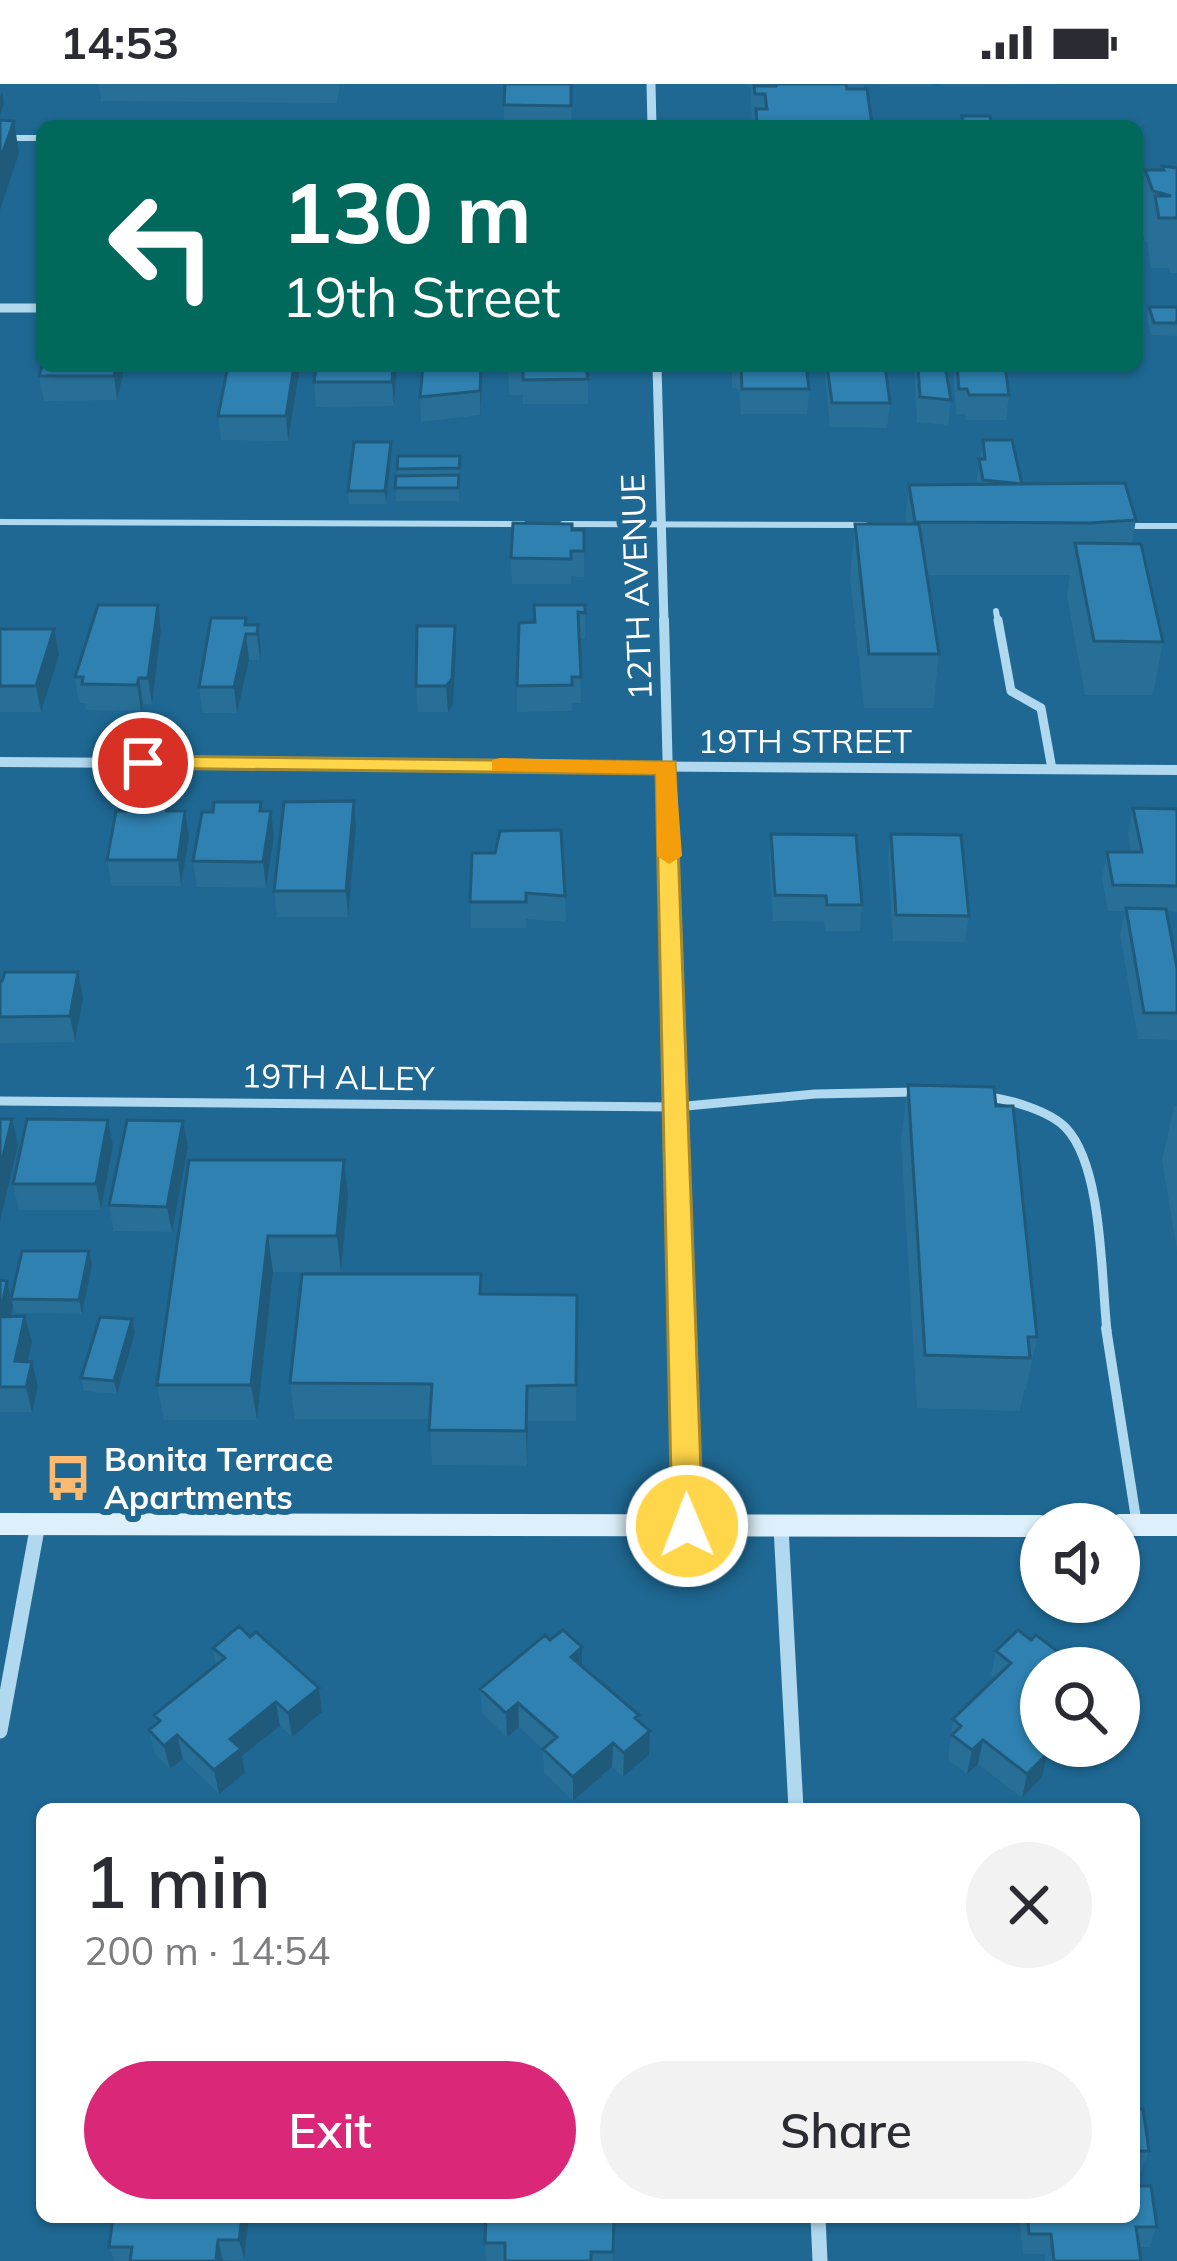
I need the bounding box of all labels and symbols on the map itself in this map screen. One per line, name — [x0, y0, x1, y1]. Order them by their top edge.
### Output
street label: 12TH AVENUE — [611, 473, 660, 701]
pin — [92, 712, 194, 814]
street label: 19TH STREET — [698, 720, 912, 761]
street label: 19TH ALLEY — [241, 1054, 436, 1099]
place label: Bonita Terrace Apartments — [104, 1438, 333, 1517]
bus stop icon: Bonita Terrace Apartments — [43, 1453, 93, 1503]
position arrow — [624, 1463, 750, 1589]

